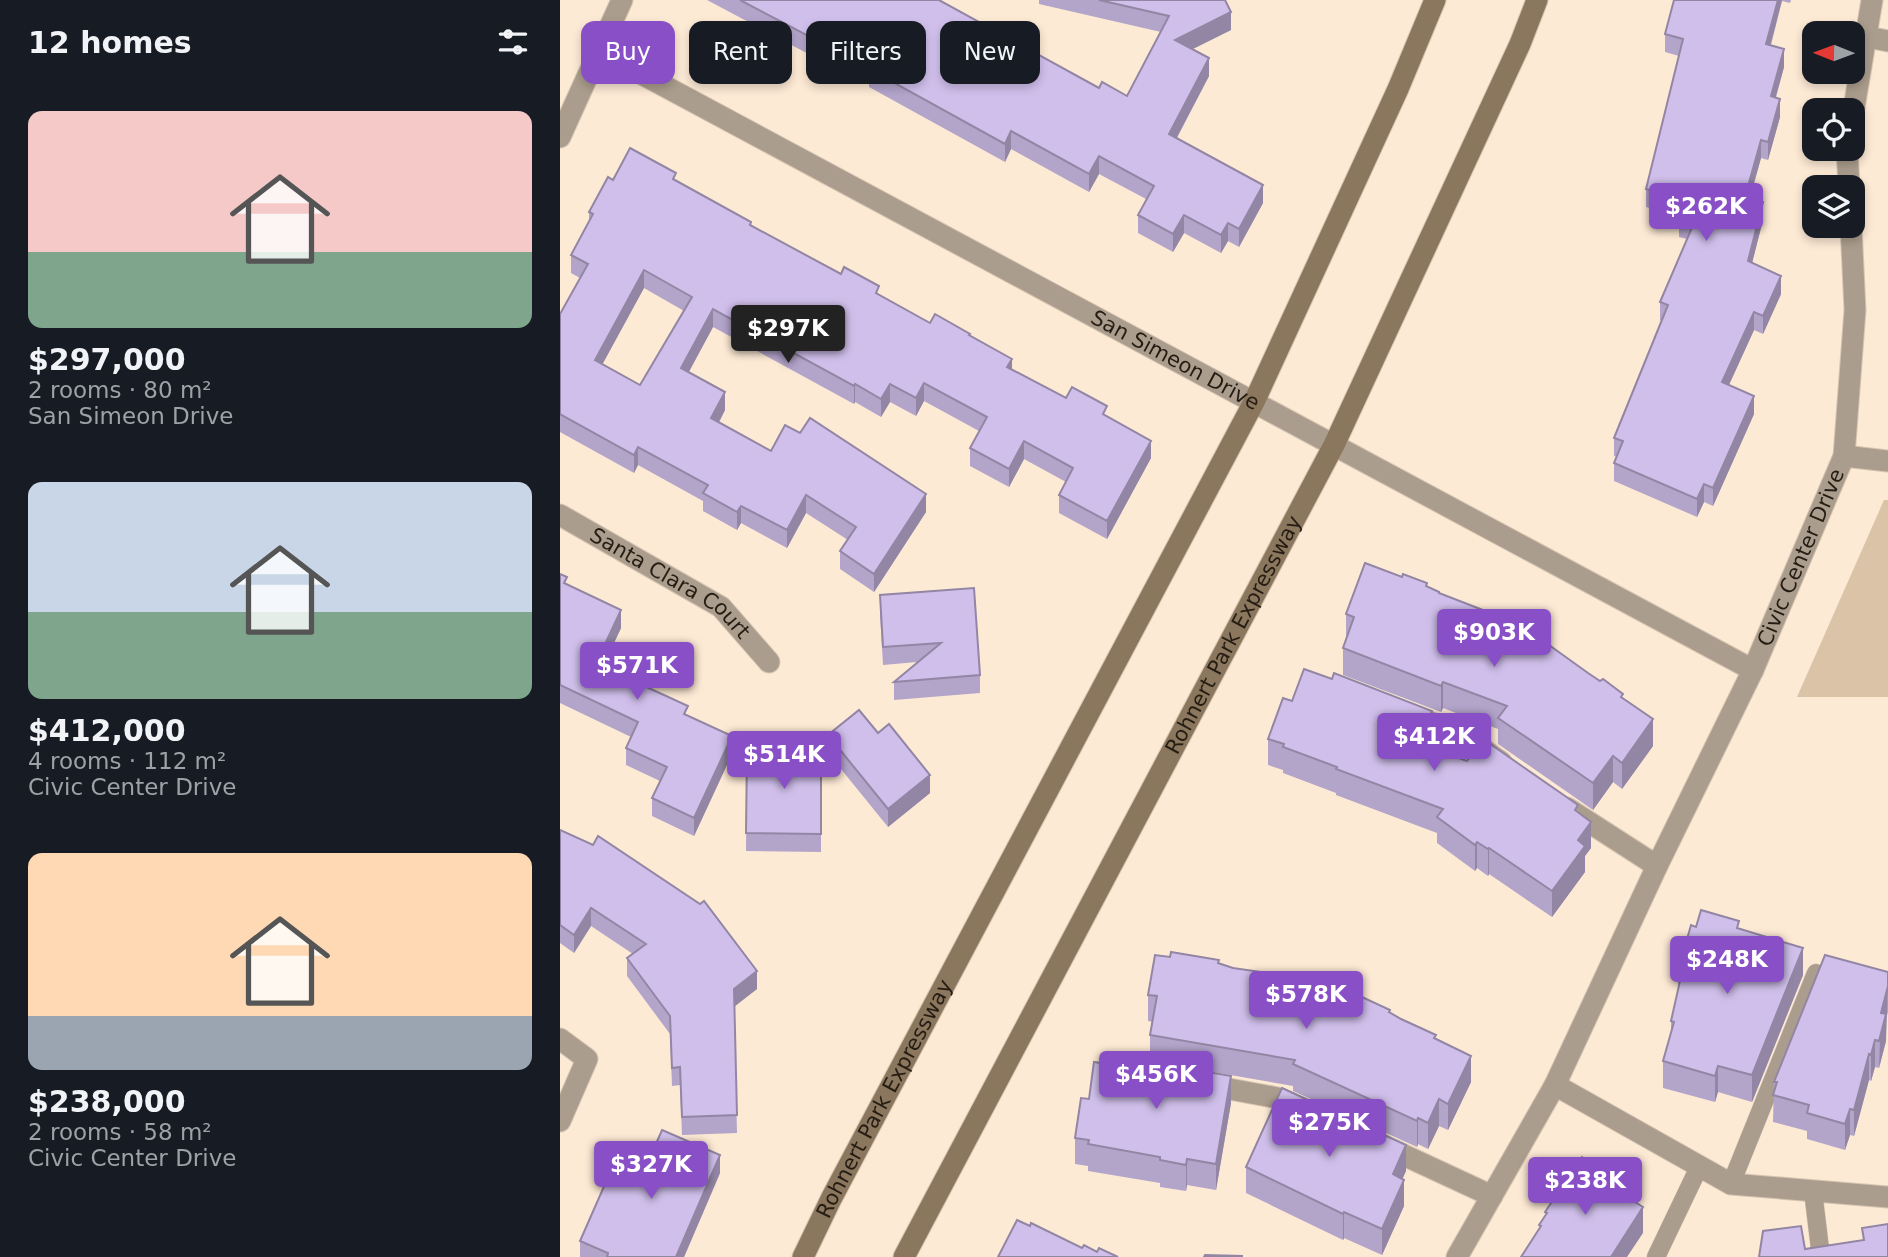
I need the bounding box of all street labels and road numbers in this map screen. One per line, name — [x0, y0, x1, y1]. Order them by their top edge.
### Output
street label: San Simeon Drive — [1087, 305, 1264, 415]
street label: Civic Center Drive — [1753, 465, 1849, 650]
street label: Rohnert Park Expressway — [1161, 512, 1306, 758]
street label: Santa Clara Court — [586, 523, 755, 643]
street label: Rohnert Park Expressway — [812, 975, 957, 1222]

